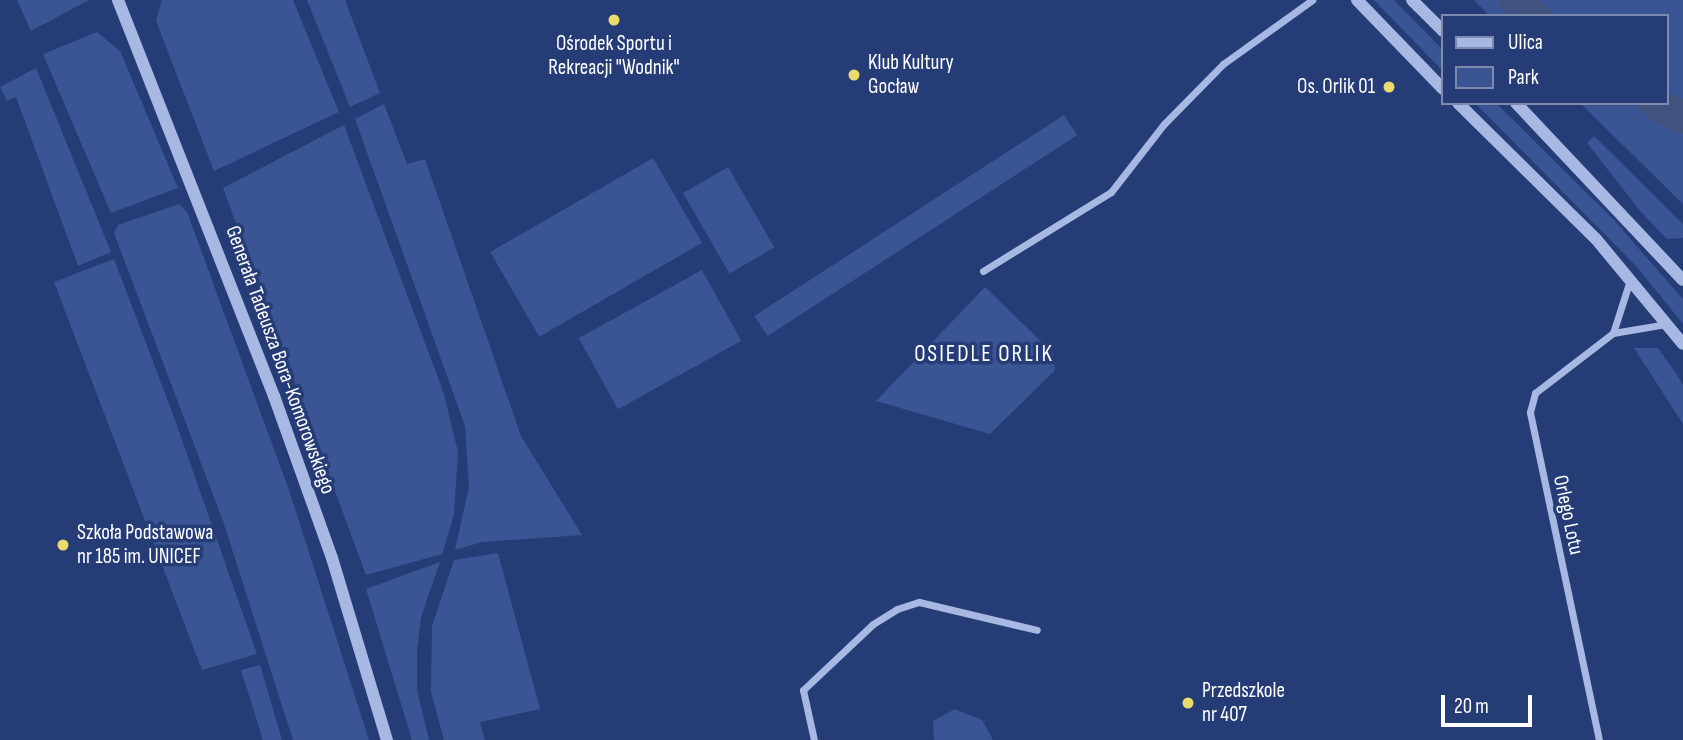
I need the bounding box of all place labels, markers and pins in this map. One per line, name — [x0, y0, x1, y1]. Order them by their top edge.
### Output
marker: Ośrodek Sportu i Rekreacji "Wodnik" — [606, 12, 622, 28]
place label: Ośrodek Sportu i Rekreacji "Wodnik" — [548, 31, 680, 81]
place label: Klub Kultury Gocław — [868, 50, 954, 100]
marker: Klub Kultury Gocław — [846, 67, 862, 83]
place label: Os. Orlik 01 — [1297, 74, 1375, 100]
marker: Os. Orlik 01 — [1381, 79, 1397, 95]
place label: Szkoła Podstawowa nr 185 im. UNICEF — [77, 520, 213, 570]
marker: Szkoła Podstawowa nr 185 im. UNICEF — [55, 537, 71, 553]
place label: Przedszkole nr 407 — [1202, 678, 1285, 728]
marker: Przedszkole nr 407 — [1180, 695, 1196, 711]

